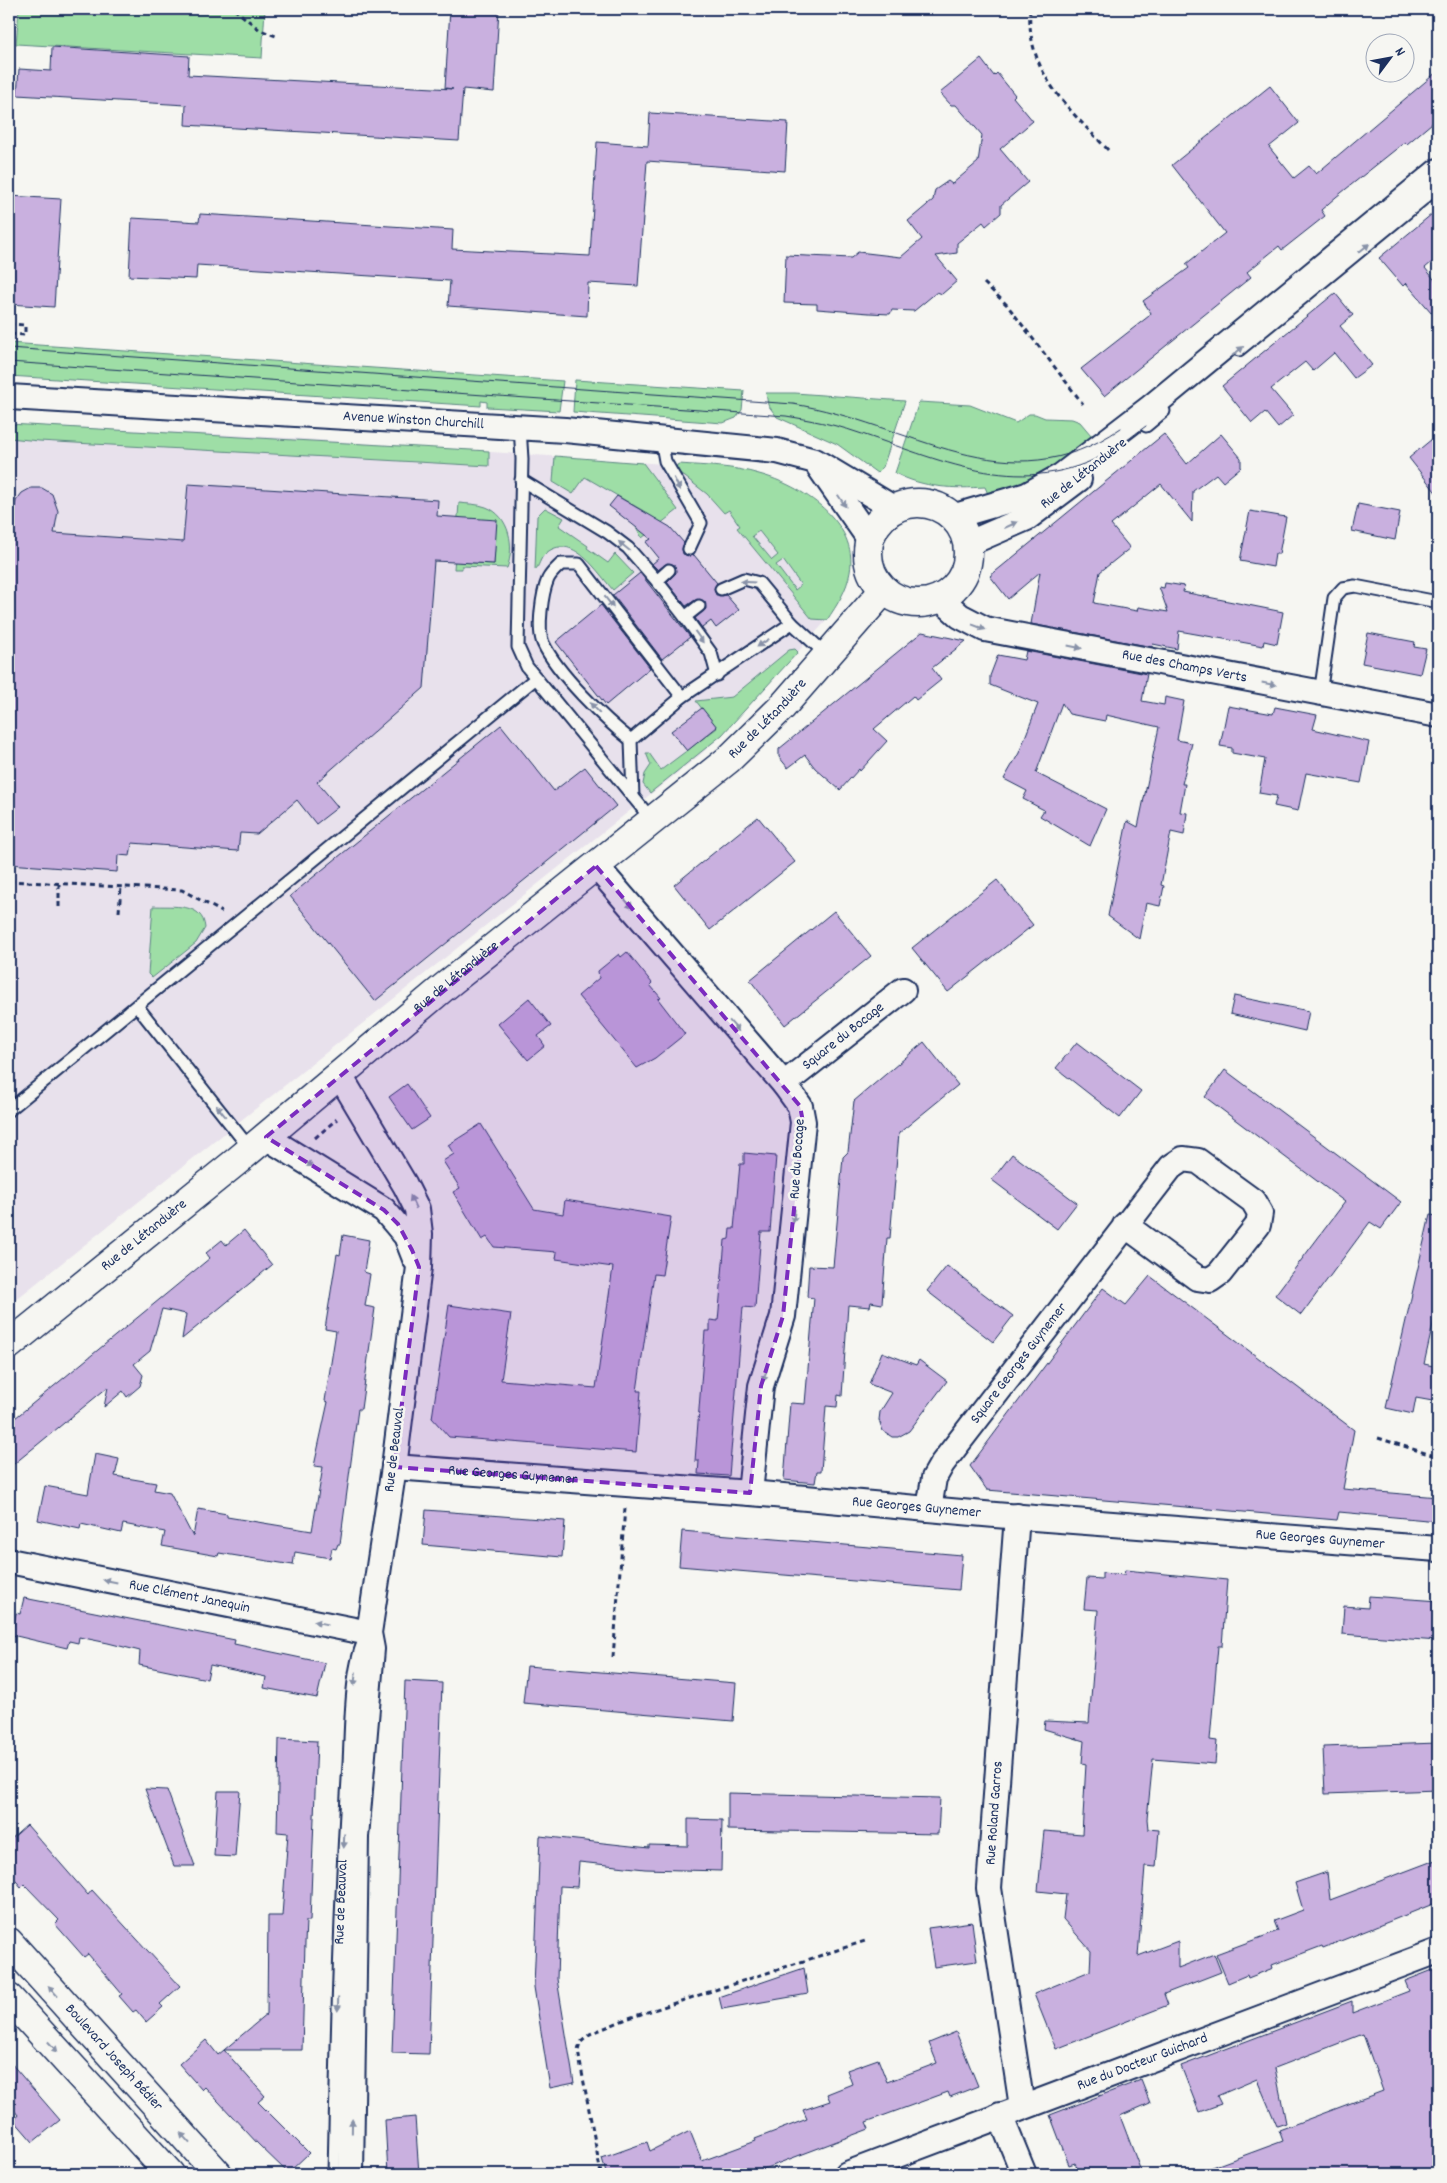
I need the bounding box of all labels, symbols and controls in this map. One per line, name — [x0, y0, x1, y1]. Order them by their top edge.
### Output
north arrow — [1364, 32, 1414, 82]
text: N — [1389, 44, 1410, 60]
one-way arrow — [1357, 242, 1370, 253]
one-way arrow — [1231, 345, 1244, 356]
street label: Avenue Winston Churchill — [342, 406, 485, 436]
street label: Rue de Létanduère — [1036, 433, 1132, 515]
one-way arrow — [673, 477, 681, 491]
one-way arrow — [837, 494, 847, 507]
one-way arrow — [1004, 521, 1018, 529]
one-way arrow — [617, 540, 630, 551]
one-way arrow — [739, 577, 755, 585]
one-way arrow — [603, 595, 614, 608]
one-way arrow — [972, 623, 987, 631]
one-way arrow — [694, 630, 704, 644]
one-way arrow — [757, 638, 770, 648]
one-way arrow — [1068, 644, 1084, 652]
street label: Rue des Champs Verts — [1120, 644, 1249, 689]
street label: Rue de Létanduère — [723, 674, 813, 765]
one-way arrow — [1262, 680, 1277, 688]
one-way arrow — [589, 702, 601, 714]
one-way arrow — [622, 896, 634, 908]
street label: Rue de Létanduère — [409, 936, 505, 1019]
street label: Square du Bocage — [798, 997, 890, 1076]
one-way arrow — [728, 1020, 739, 1032]
one-way arrow — [215, 1105, 226, 1118]
street label: Rue du Bocage — [784, 1118, 812, 1200]
one-way arrow — [300, 1159, 313, 1168]
street label: Rue de Létanduère — [97, 1194, 193, 1277]
one-way arrow — [409, 1195, 417, 1209]
one-way arrow — [790, 1208, 798, 1224]
street label: Square Georges Guynemer — [965, 1298, 1073, 1429]
one-way arrow — [760, 1368, 768, 1383]
street label: Rue de Beauval — [379, 1406, 411, 1494]
street label: Rue Georges Guynemer — [447, 1460, 578, 1491]
street label: Rue Georges Guynemer — [851, 1491, 982, 1525]
street label: Rue Georges Guynemer — [1255, 1524, 1386, 1556]
street label: Rue Clément Janequin — [127, 1574, 252, 1620]
one-way arrow — [102, 1577, 118, 1585]
one-way arrow — [313, 1619, 328, 1627]
one-way arrow — [351, 1671, 359, 1687]
street label: Rue Roland Garros — [980, 1760, 1010, 1866]
one-way arrow — [340, 1833, 348, 1849]
street label: Rue de Beauval — [329, 1859, 355, 1945]
one-way arrow — [47, 1986, 59, 1998]
one-way arrow — [334, 1996, 342, 2012]
street label: Boulevard Joseph Bédier — [59, 1999, 168, 2117]
street label: Rue du Docteur Guichard — [1074, 2028, 1211, 2097]
one-way arrow — [47, 2041, 59, 2053]
one-way arrow — [348, 2117, 356, 2133]
one-way arrow — [179, 2133, 191, 2145]

